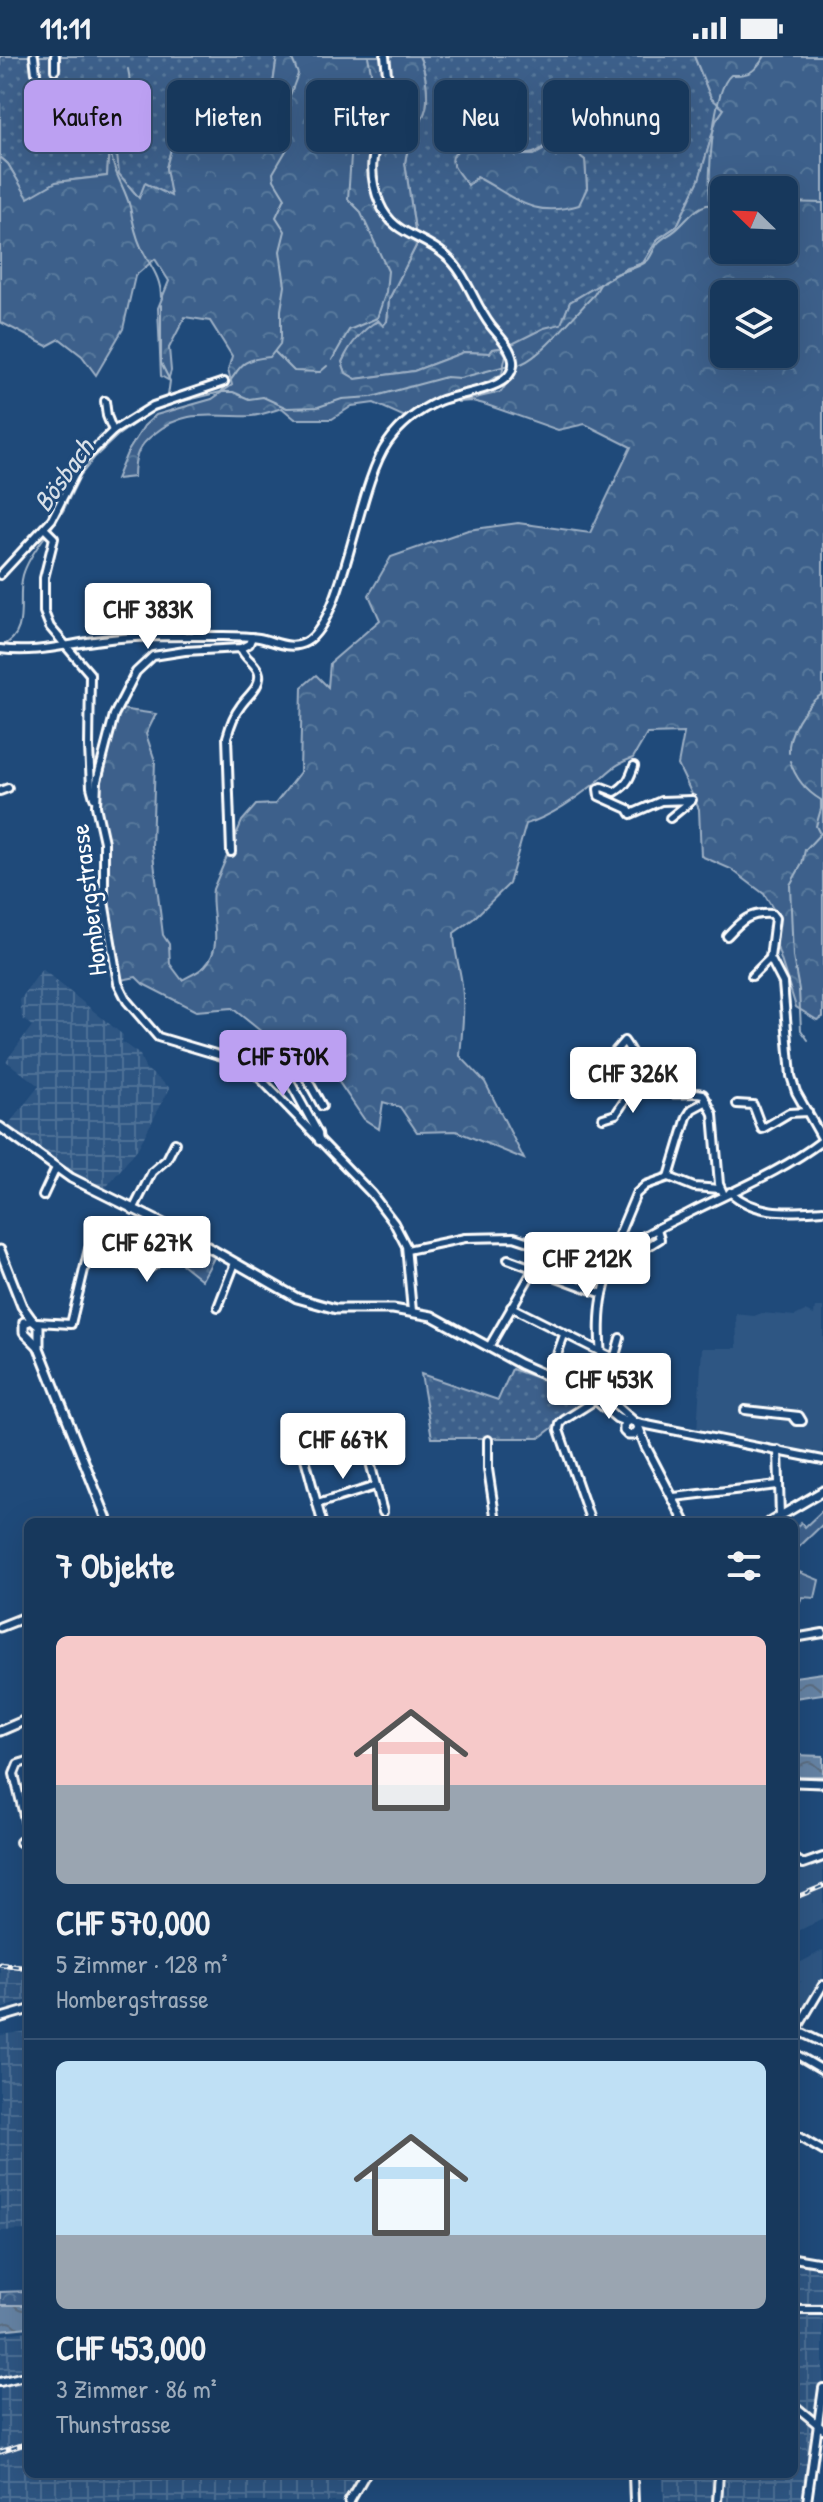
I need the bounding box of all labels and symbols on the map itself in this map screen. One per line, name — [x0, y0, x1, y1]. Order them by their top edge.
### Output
north arrow — [710, 176, 798, 264]
water label: Bösbach — [24, 429, 104, 519]
pin: CHF 383K — [65, 583, 231, 651]
street label: Hombergstrasse — [61, 822, 115, 978]
pin: CHF 570K — [200, 1030, 366, 1098]
pin: CHF 326K — [550, 1047, 716, 1115]
pin: CHF 627K — [64, 1216, 230, 1284]
pin: CHF 212K — [504, 1232, 670, 1300]
pin: CHF 453K — [526, 1353, 692, 1421]
pin: CHF 667K — [260, 1413, 426, 1481]

